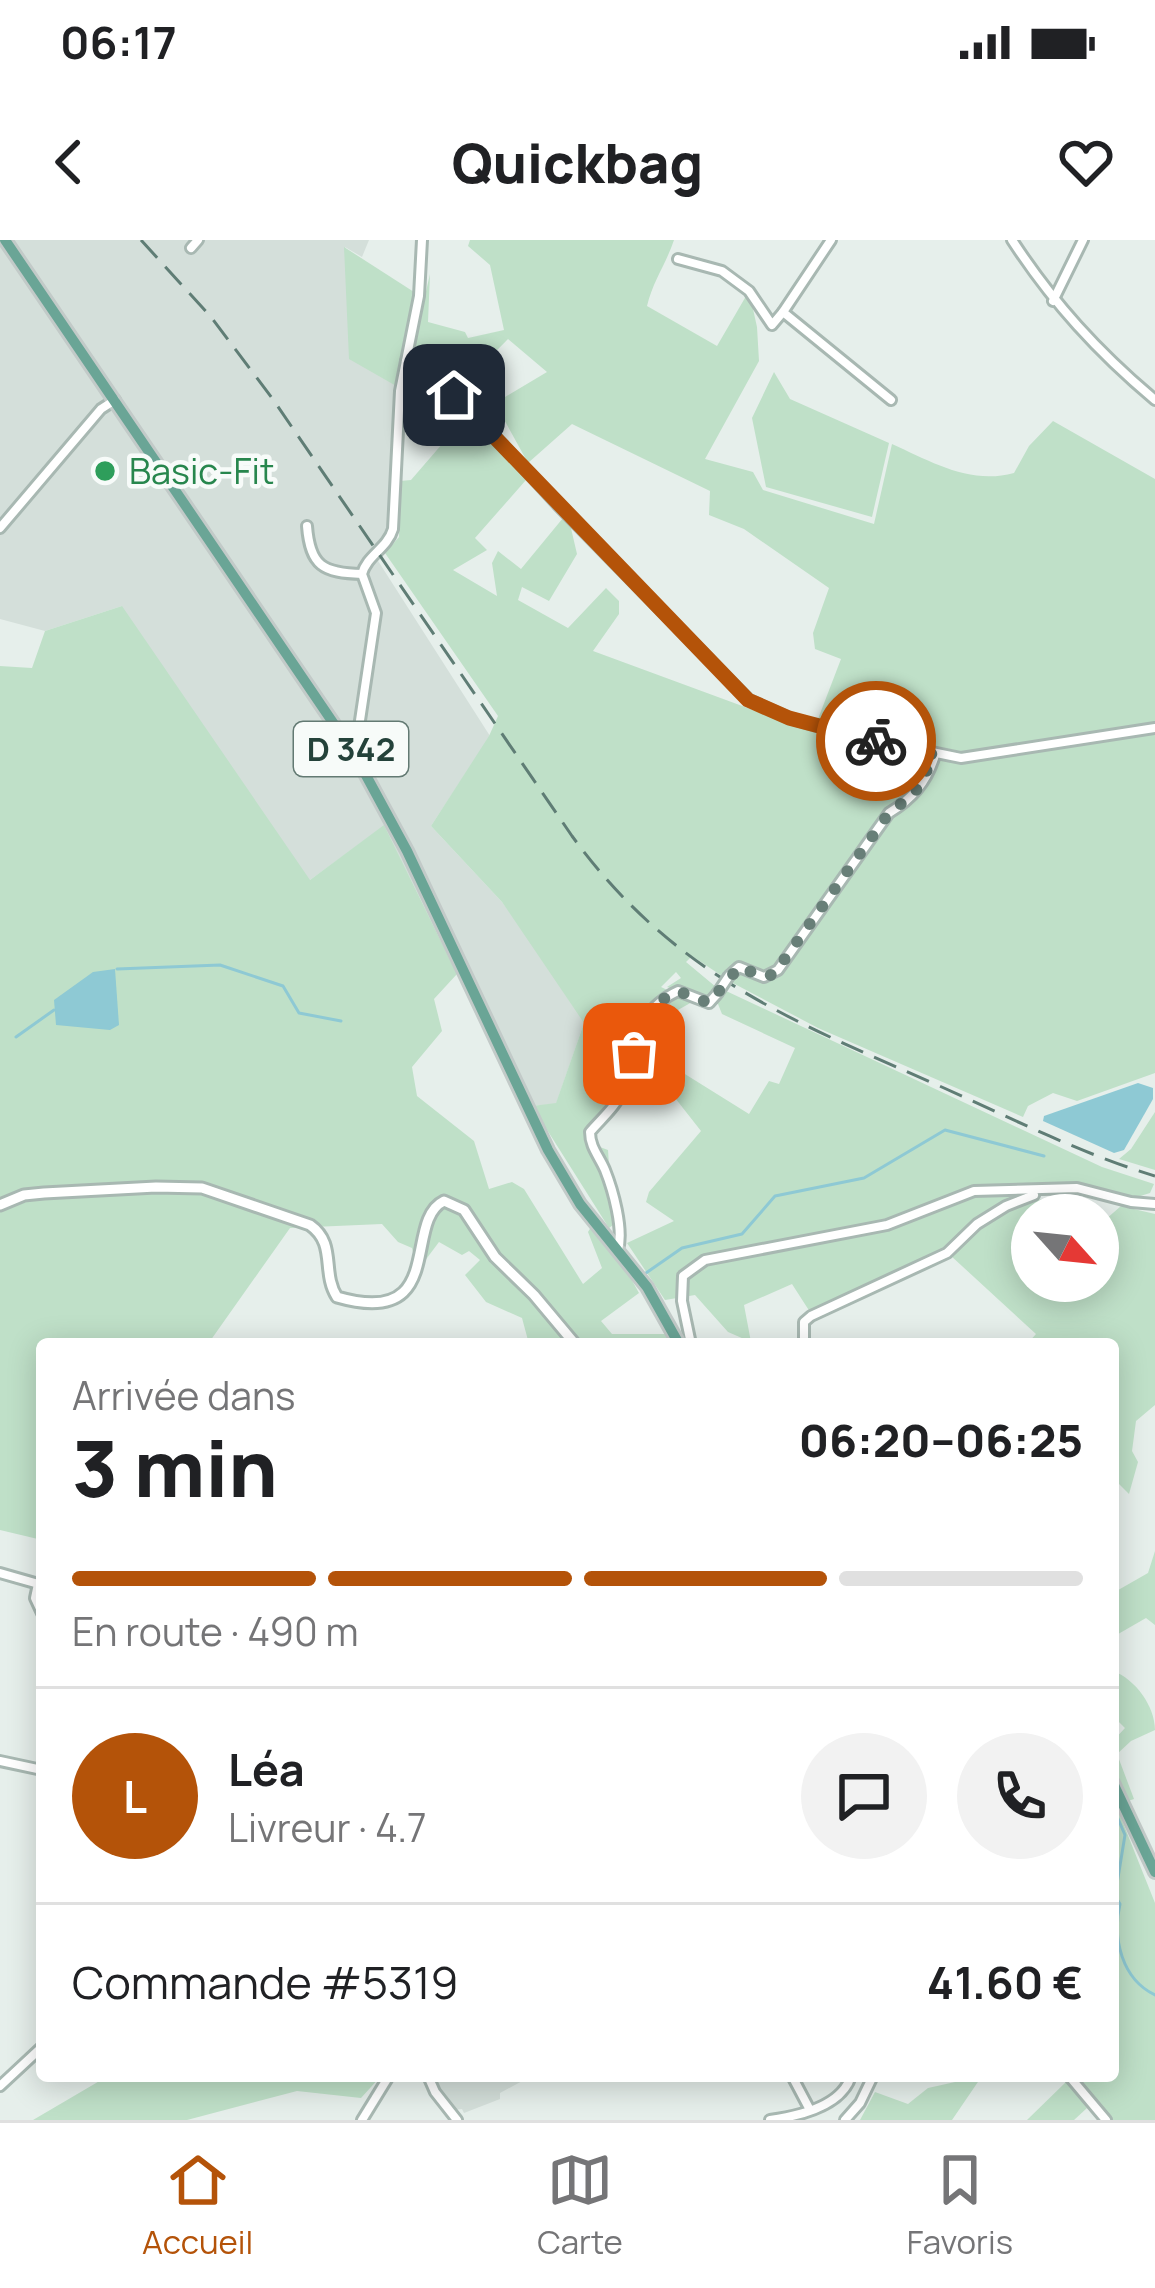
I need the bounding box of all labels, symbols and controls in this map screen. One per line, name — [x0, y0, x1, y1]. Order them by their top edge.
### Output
text: 06:17 — [60, 11, 177, 73]
text: Quickbag — [452, 125, 703, 199]
icon: back — [36, 129, 102, 195]
icon: heart — [1053, 129, 1119, 195]
pin — [403, 344, 505, 446]
icon: home — [421, 362, 487, 428]
place label: Basic-Fit — [129, 446, 274, 495]
marker: Basic-Fit — [92, 458, 118, 484]
courier — [816, 681, 936, 801]
icon: bike — [843, 708, 909, 774]
road number: D 342 — [294, 722, 408, 776]
pin — [583, 1003, 685, 1105]
icon: bag — [601, 1021, 667, 1087]
north arrow — [1011, 1194, 1119, 1302]
map controls — [1011, 1194, 1119, 1302]
text: Arrivée dans — [72, 1368, 296, 1422]
text: 06:20–06:25 — [799, 1409, 1083, 1471]
text: 3 min — [72, 1414, 278, 1520]
text: En route · 490 m — [72, 1604, 359, 1658]
button: chat — [801, 1733, 927, 1859]
button: phone — [957, 1733, 1083, 1859]
text: Léa — [228, 1738, 305, 1800]
text: L — [123, 1765, 147, 1827]
text: Livreur · 4.7 — [228, 1800, 427, 1854]
text: Commande #5319 — [72, 1951, 458, 2013]
text: 41.60 € — [927, 1951, 1083, 2013]
tab: Accueil — [142, 2147, 253, 2264]
tab: Carte — [537, 2147, 623, 2264]
tab: Favoris — [907, 2147, 1013, 2264]

